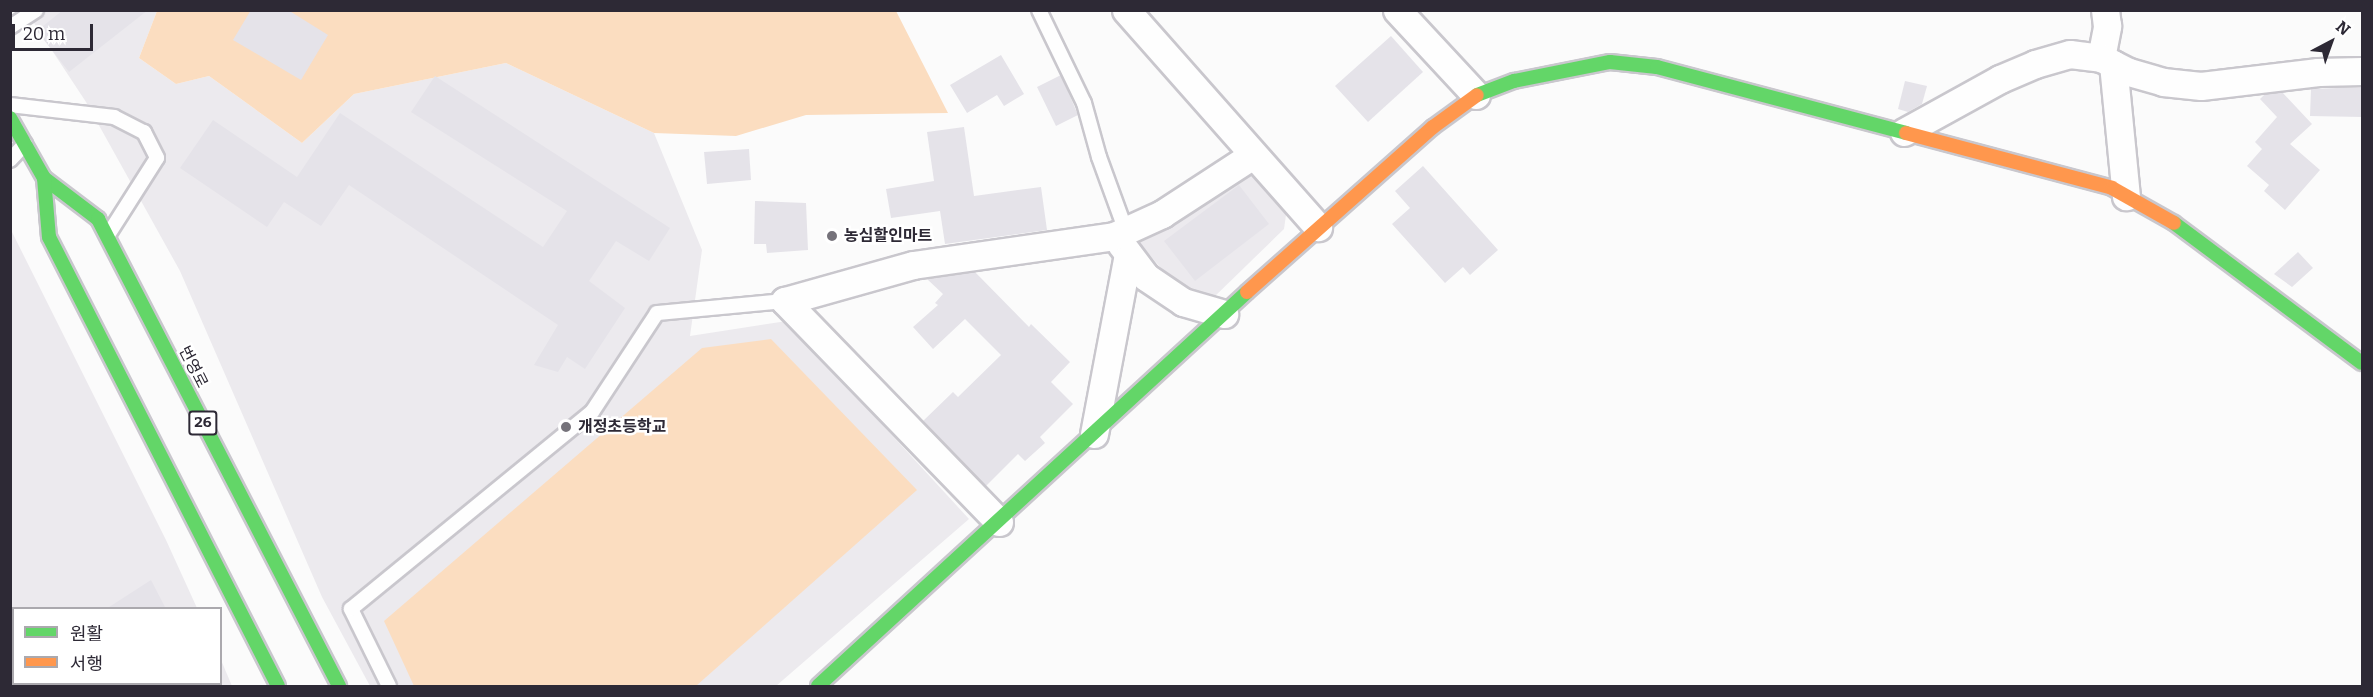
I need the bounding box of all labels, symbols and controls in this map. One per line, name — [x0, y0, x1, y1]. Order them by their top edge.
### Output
scale bar — [15, 12, 96, 50]
north arrow — [2301, 12, 2361, 72]
text: N — [2332, 17, 2354, 39]
text: 20 m — [23, 23, 65, 45]
place label: 농심할인마트 — [844, 226, 932, 246]
marker: 농심할인마트 — [825, 229, 839, 243]
street label: 번영로 — [174, 343, 212, 391]
road number: 26 — [188, 411, 218, 435]
place label: 개정초등학교 — [578, 417, 666, 437]
marker: 개정초등학교 — [559, 420, 573, 434]
legend — [12, 607, 222, 685]
text: 원활 — [70, 623, 103, 645]
text: 서행 — [70, 653, 103, 675]

